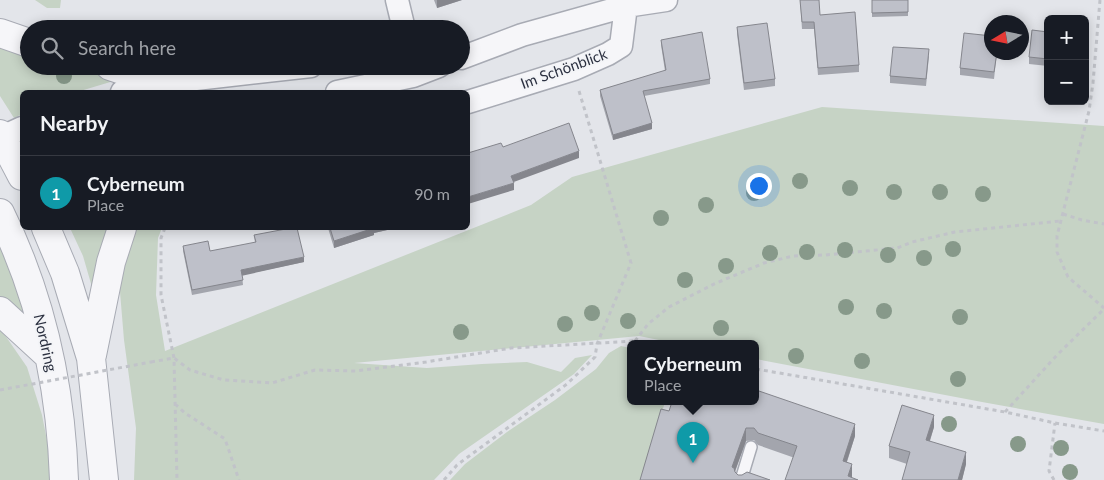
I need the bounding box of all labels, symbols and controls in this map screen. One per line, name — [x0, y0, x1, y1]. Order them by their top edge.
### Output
north arrow — [984, 15, 1029, 60]
map controls — [1044, 15, 1089, 105]
button: + — [1044, 15, 1089, 60]
search box — [20, 20, 470, 75]
icon: search — [38, 34, 66, 62]
text: Search here — [78, 36, 176, 59]
street label: Im Schönblick — [518, 44, 610, 92]
button: − — [1044, 60, 1089, 105]
text: Nearby — [40, 110, 108, 135]
text: Cyberneum — [87, 172, 185, 195]
your location — [746, 173, 772, 199]
text: 1 — [51, 184, 61, 203]
text: 90 m — [414, 184, 450, 203]
text: Place — [87, 195, 124, 214]
street label: Nordring — [31, 312, 61, 374]
popup — [627, 340, 759, 405]
text: Cyberneum — [644, 352, 742, 375]
text: Place — [644, 375, 681, 394]
pin: 1 — [677, 422, 709, 463]

